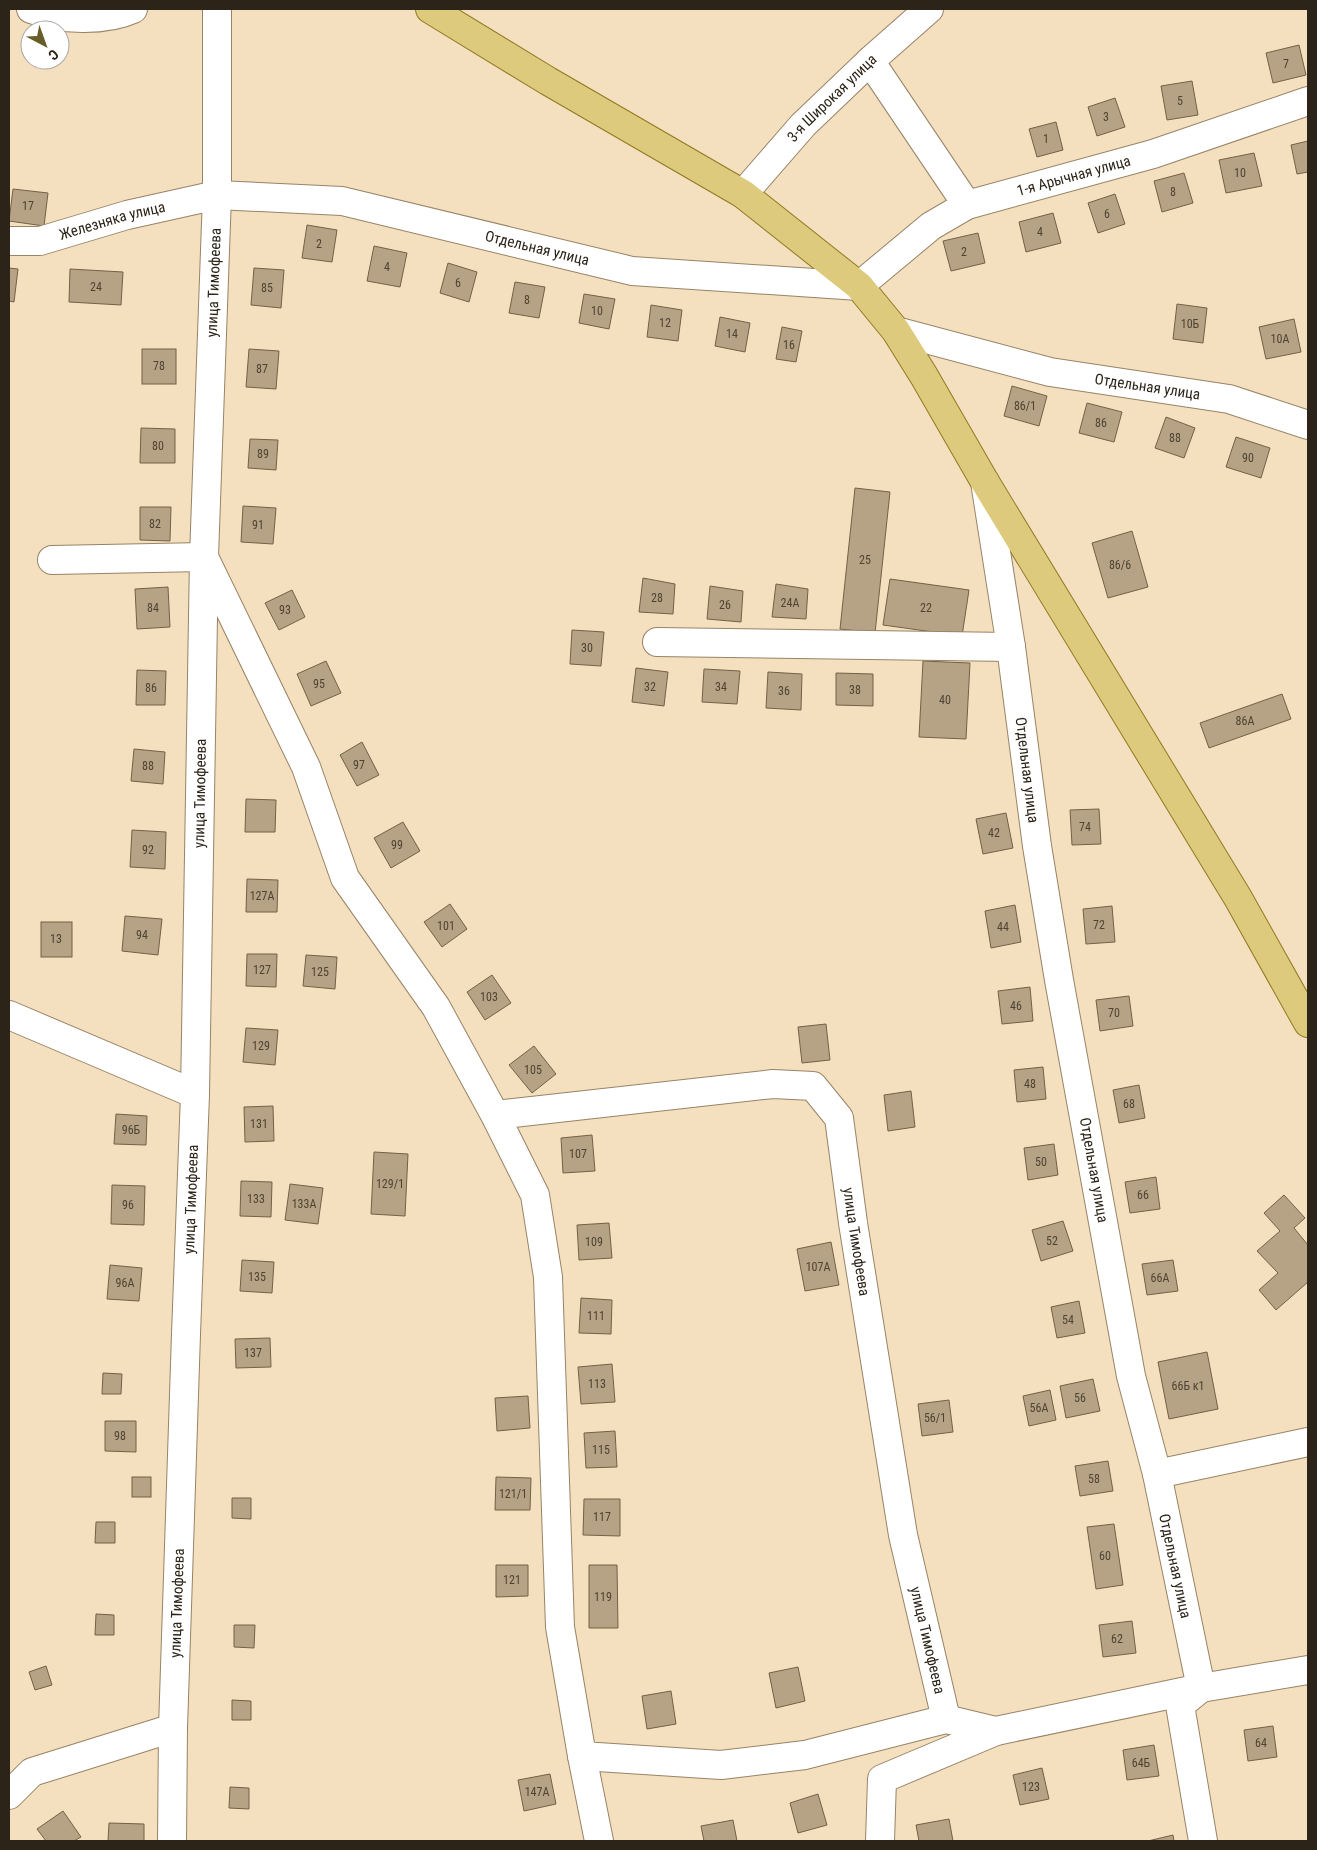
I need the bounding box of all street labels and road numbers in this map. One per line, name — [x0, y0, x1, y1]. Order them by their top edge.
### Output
street label: 3-я Широкая улица — [783, 50, 880, 146]
street label: 1-я Арычная улица — [1015, 152, 1133, 200]
street label: Железняка улица — [57, 198, 167, 244]
street label: Отдельная улица — [483, 227, 591, 269]
street label: улица Тимофеева — [203, 228, 225, 338]
street label: Отдельная улица — [1094, 370, 1202, 404]
street label: Отдельная улица — [1012, 716, 1042, 824]
street label: улица Тимофеева — [190, 738, 210, 848]
street label: Отдельная улица — [1076, 1116, 1112, 1224]
street label: улица Тимофеева — [180, 1144, 202, 1254]
street label: улица Тимофеева — [839, 1186, 874, 1297]
street label: Отдельная улица — [1155, 1512, 1195, 1620]
street label: улица Тимофеева — [166, 1548, 188, 1658]
street label: улица Тимофеева — [906, 1585, 949, 1696]

